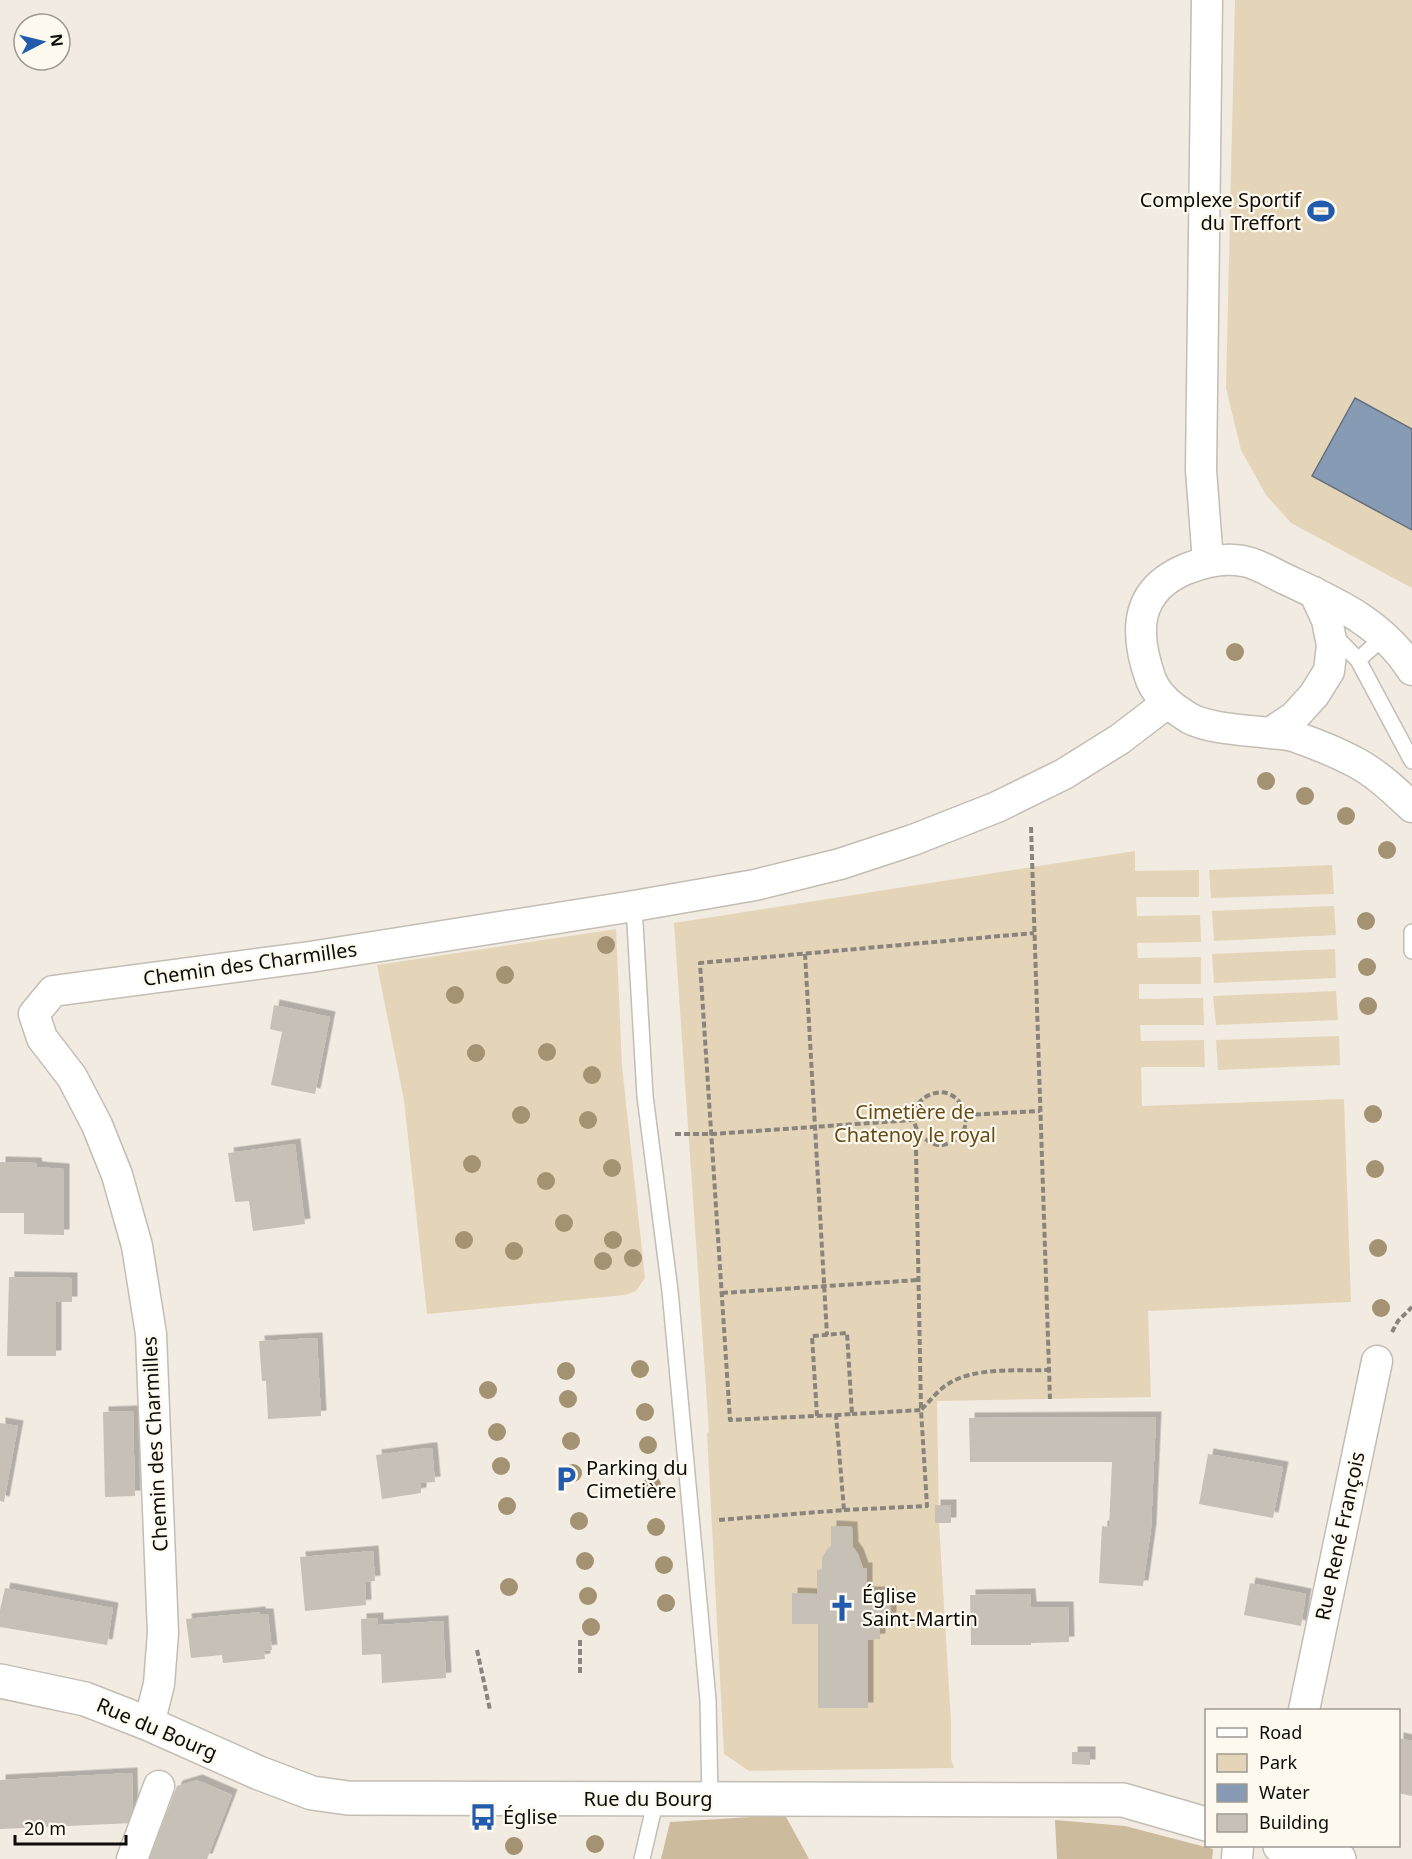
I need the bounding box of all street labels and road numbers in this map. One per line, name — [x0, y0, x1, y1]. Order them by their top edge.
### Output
street label: Chemin des Charmilles — [141, 935, 359, 992]
street label: Chemin des Charmilles — [135, 1336, 174, 1552]
street label: Rue René François — [1308, 1449, 1371, 1623]
street label: Rue du Bourg — [93, 1691, 222, 1766]
street label: Rue du Bourg — [584, 1785, 712, 1812]

